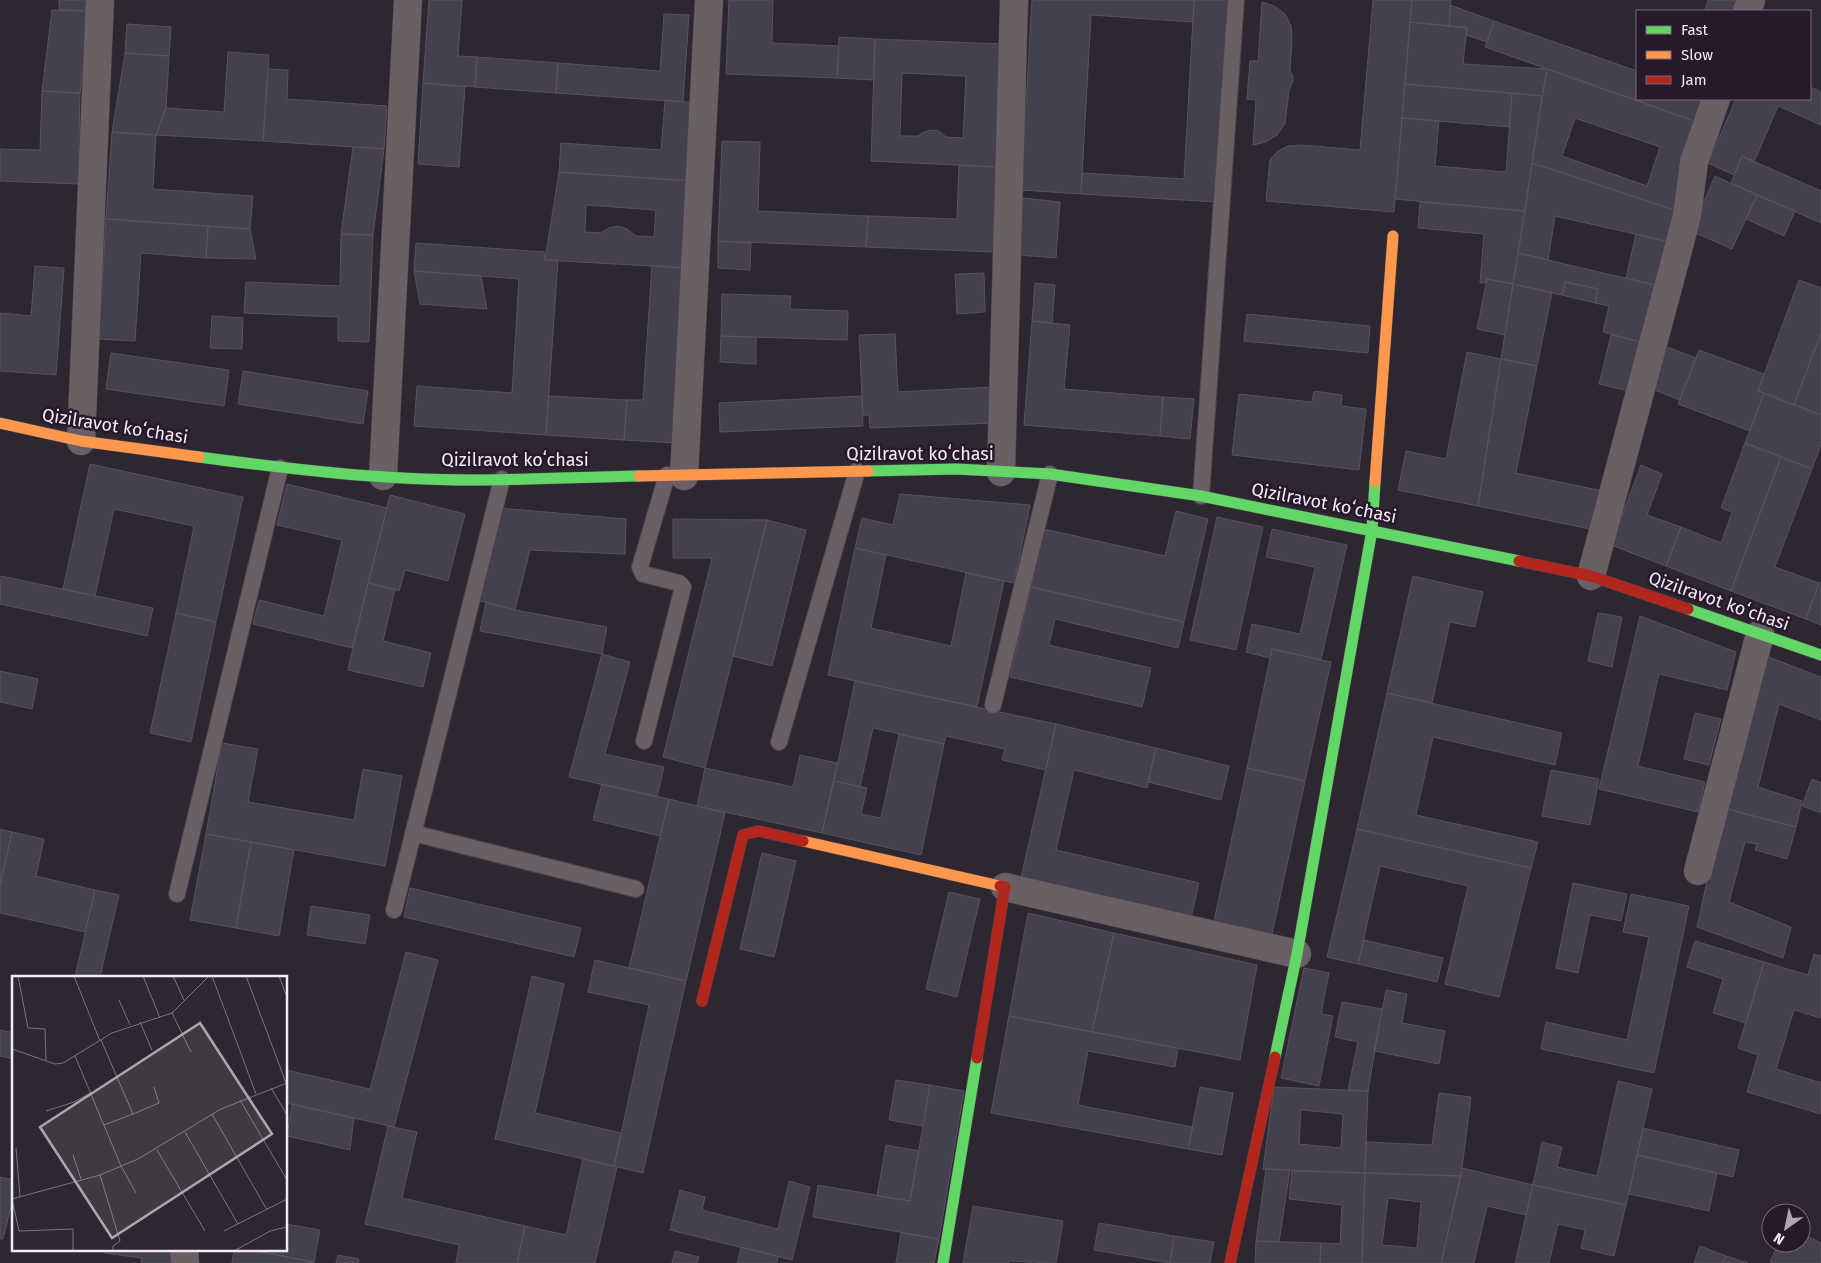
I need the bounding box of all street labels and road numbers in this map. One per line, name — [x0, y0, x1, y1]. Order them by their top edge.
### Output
street label: Qizilravot koʻchasi — [40, 404, 190, 448]
street label: Qizilravot koʻchasi — [846, 443, 994, 465]
street label: Qizilravot koʻchasi — [441, 449, 589, 471]
street label: Qizilravot koʻchasi — [1249, 478, 1399, 528]
street label: Qizilravot koʻchasi — [1646, 567, 1792, 635]

